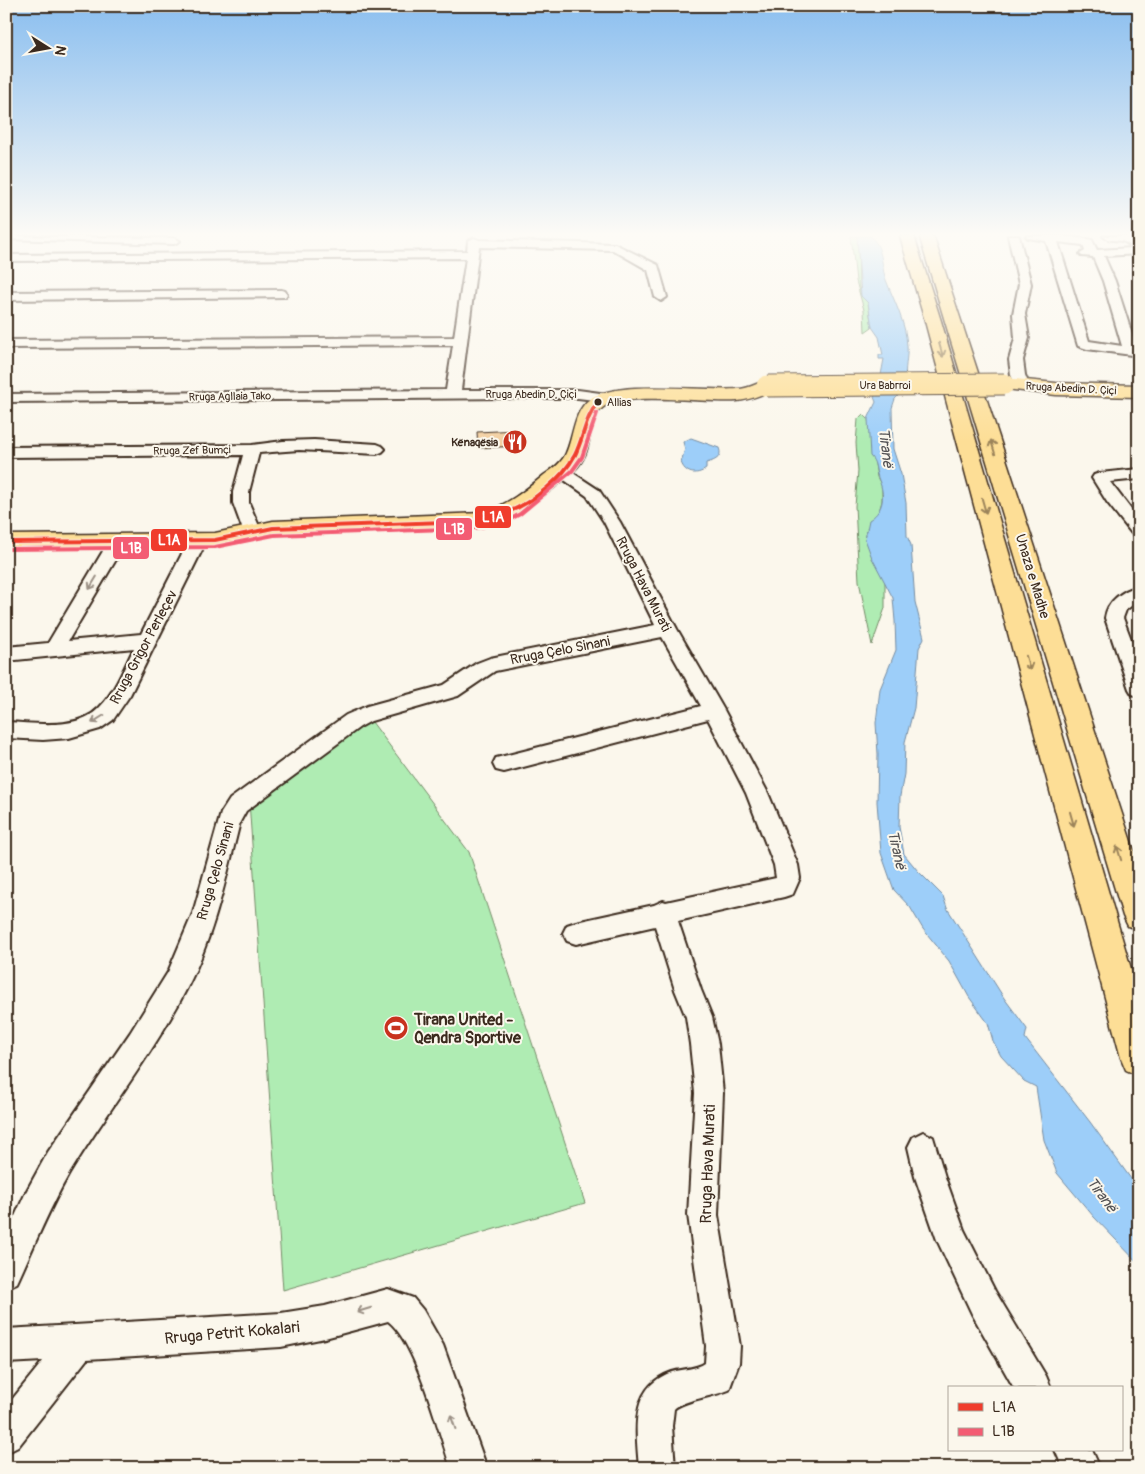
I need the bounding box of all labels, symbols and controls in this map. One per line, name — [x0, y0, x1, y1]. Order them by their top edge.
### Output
north arrow — [22, 22, 72, 72]
text: N — [51, 44, 70, 57]
one-way arrow — [936, 341, 946, 357]
street label: Ura Babrroi — [860, 379, 911, 392]
street label: Rruga Abedin D. Çiçi — [1025, 380, 1117, 397]
street label: Rruga Abedin D. Çiçi — [486, 388, 576, 401]
street label: Rruga Agllaia Tako — [189, 389, 271, 404]
place label: Allias — [607, 396, 631, 409]
marker: Allias — [593, 397, 603, 407]
water label: Tiranë — [874, 427, 898, 471]
restaurant icon: Kënaqësia — [502, 429, 528, 455]
place label: Kënaqësia — [451, 436, 498, 449]
one-way arrow — [987, 440, 997, 456]
street label: Rruga Zef Bumçi — [153, 443, 231, 458]
one-way arrow — [980, 498, 990, 514]
line badge: L1A — [474, 505, 512, 529]
text: L1A — [482, 509, 504, 526]
line badge: L1B — [435, 517, 473, 541]
text: L1B — [443, 521, 465, 538]
line badge: L1A — [150, 528, 188, 552]
text: L1A — [158, 532, 180, 549]
street label: Unaza e Madhe — [1012, 532, 1053, 621]
street label: Rruga Hava Murati — [612, 534, 675, 635]
line badge: L1B — [112, 536, 150, 560]
text: L1B — [120, 540, 142, 557]
one-way arrow — [88, 575, 98, 589]
street label: Rruga Grigor Perleçev — [106, 587, 181, 707]
street label: Rruga Çelo Sinani — [509, 632, 612, 668]
one-way arrow — [1024, 654, 1033, 670]
one-way arrow — [91, 714, 105, 724]
one-way arrow — [1068, 811, 1078, 827]
street label: Rruga Çelo Sinani — [193, 820, 238, 922]
water label: Tiranë — [883, 829, 911, 873]
one-way arrow — [1114, 846, 1123, 862]
place label: Tirana United - Qendra Sportive — [413, 1010, 522, 1048]
sports icon: Tirana United - Qendra Sportive — [383, 1015, 409, 1041]
street label: Rruga Hava Murati — [696, 1104, 720, 1224]
water label: Tiranë — [1082, 1174, 1122, 1218]
one-way arrow — [357, 1306, 373, 1316]
street label: Rruga Petrit Kokalari — [164, 1317, 301, 1349]
legend — [948, 1386, 1122, 1452]
text: L1A — [992, 1398, 1016, 1417]
one-way arrow — [448, 1414, 457, 1430]
text: L1B — [992, 1422, 1015, 1441]

